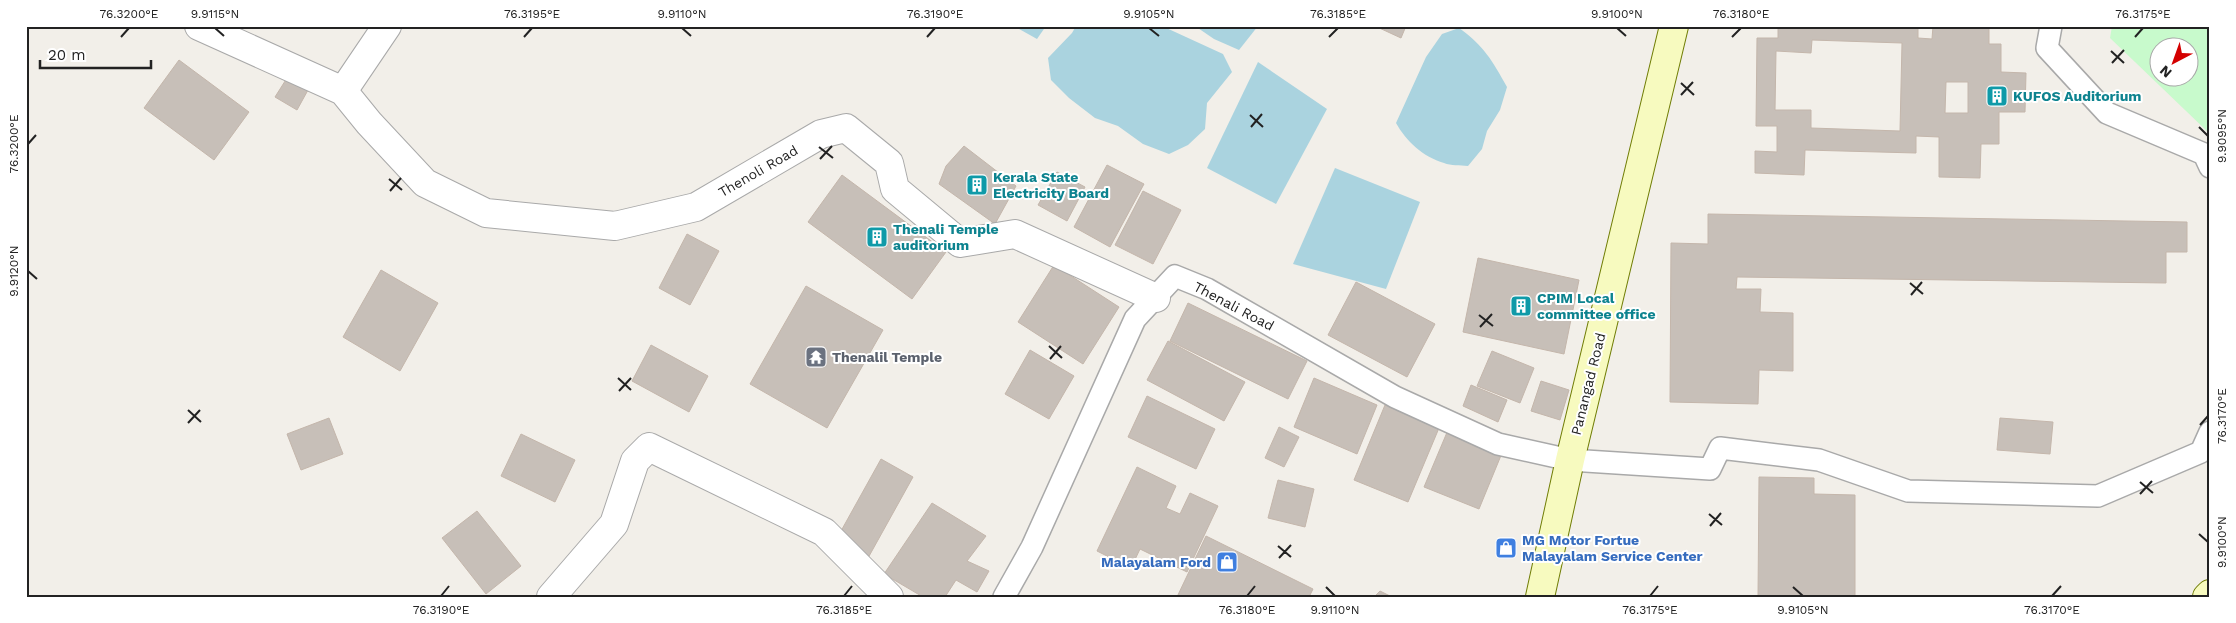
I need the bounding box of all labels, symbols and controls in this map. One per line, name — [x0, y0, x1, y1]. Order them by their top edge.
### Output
text: 76.3200°E — [99, 7, 159, 21]
text: 9.9115°N — [191, 7, 239, 21]
text: 76.3195°E — [504, 7, 560, 21]
text: 9.9110°N — [658, 7, 706, 21]
text: 76.3190°E — [907, 7, 964, 21]
text: 9.9105°N — [1123, 7, 1175, 21]
text: 76.3185°E — [1310, 7, 1366, 21]
text: 9.9100°N — [1591, 7, 1643, 21]
text: 76.3180°E — [1713, 7, 1770, 21]
text: 76.3175°E — [2115, 7, 2171, 21]
scale bar — [40, 38, 151, 70]
north arrow — [2148, 38, 2198, 88]
text: 20 m — [48, 46, 86, 64]
text: N — [2156, 62, 2175, 81]
building icon: KUFOS Auditorium — [1985, 84, 2009, 108]
place label: KUFOS Auditorium — [2013, 88, 2142, 104]
text: 9.9095°N — [2215, 109, 2229, 163]
text: 76.3200°E — [7, 114, 21, 174]
street label: Thenoli Road — [715, 142, 801, 200]
place label: Kerala State Electricity Board — [993, 169, 1109, 201]
building icon: Kerala State Electricity Board — [965, 173, 989, 197]
place label: Thenali Temple auditorium — [893, 221, 999, 253]
building icon: Thenali Temple auditorium — [865, 225, 889, 249]
text: 9.9120°N — [7, 245, 21, 297]
street label: Thenali Road — [1191, 278, 1277, 334]
place label: CPIM Local committee office — [1537, 290, 1656, 322]
building icon: CPIM Local committee office — [1509, 294, 1533, 318]
street label: Panangad Road — [1568, 331, 1608, 437]
temple icon: Thenalil Temple — [804, 345, 828, 369]
place label: Thenalil Temple — [832, 349, 942, 365]
text: 76.3170°E — [2215, 388, 2229, 444]
text: 9.9100°N — [2215, 516, 2229, 568]
place label: MG Motor Fortue Malayalam Service Center — [1522, 532, 1703, 564]
shop icon: MG Motor Fortue Malayalam Service Center — [1494, 536, 1518, 560]
shop icon: Malayalam Ford — [1215, 550, 1239, 574]
place label: Malayalam Ford — [1101, 554, 1211, 570]
text: 76.3190°E — [413, 603, 470, 617]
text: 76.3185°E — [816, 603, 872, 617]
text: 76.3180°E — [1219, 603, 1276, 617]
text: 9.9110°N — [1311, 603, 1359, 617]
text: 76.3175°E — [1622, 603, 1678, 617]
text: 9.9105°N — [1777, 603, 1829, 617]
text: 76.3170°E — [2024, 603, 2080, 617]

